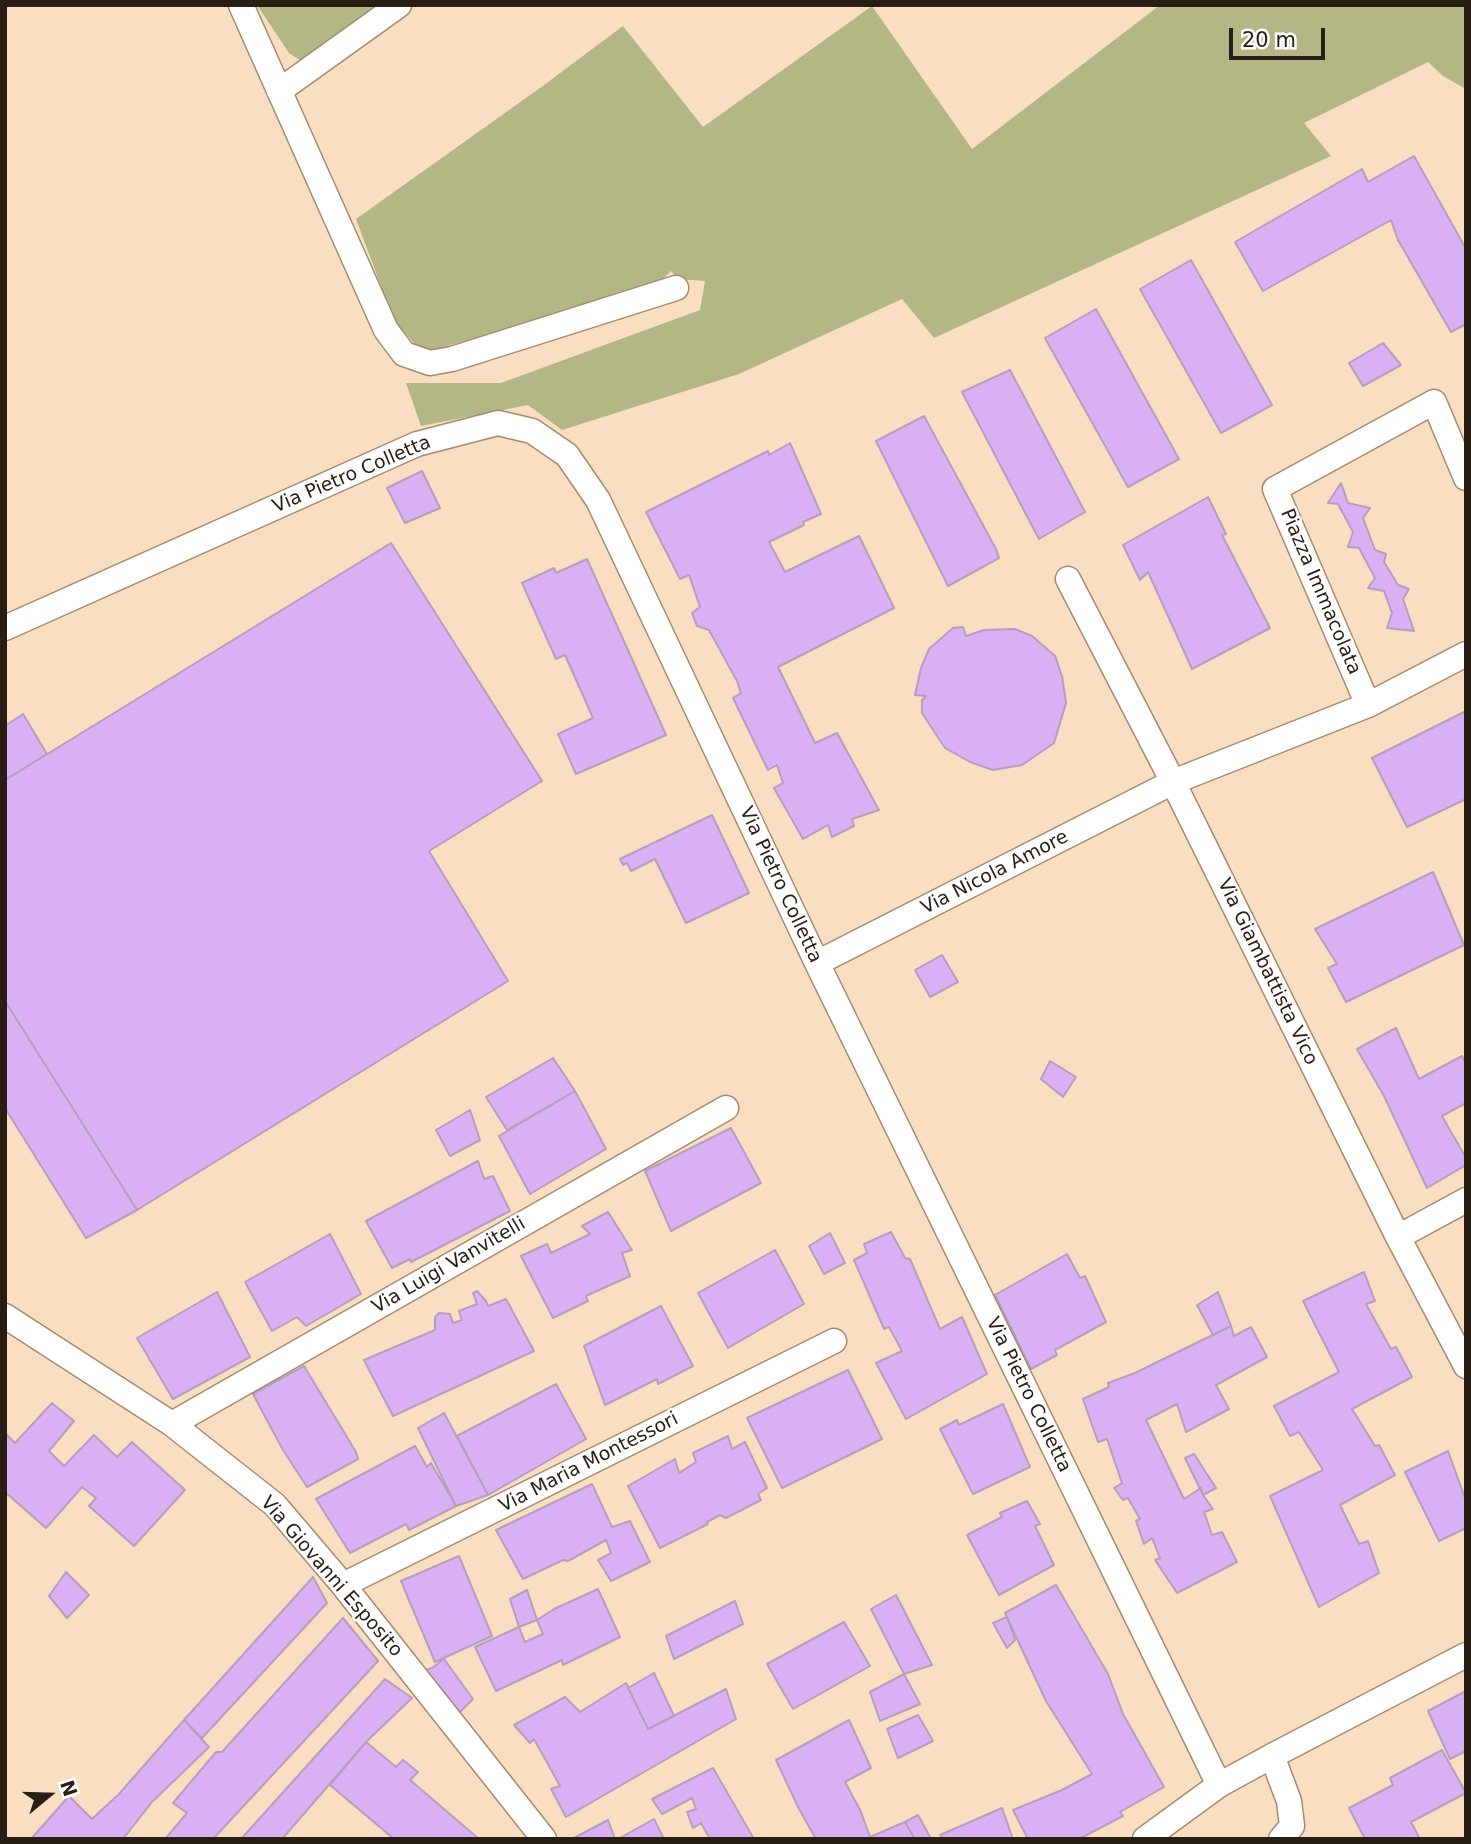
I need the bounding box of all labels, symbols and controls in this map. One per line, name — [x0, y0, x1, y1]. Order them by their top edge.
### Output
scale bar — [1233, 14, 1329, 58]
text: 20 m — [1242, 28, 1296, 52]
street label: Via Pietro Colletta — [269, 431, 435, 519]
street label: Piazza Immacolata — [1275, 506, 1365, 678]
street label: Via Pietro Colletta — [734, 803, 826, 967]
street label: Via Nicola Amore — [918, 826, 1072, 920]
street label: Via Giambattista Vico — [1212, 875, 1322, 1069]
street label: Via Luigi Vanvitelli — [368, 1213, 530, 1319]
street label: Via Pietro Colletta — [981, 1314, 1075, 1476]
street label: Via Maria Montessori — [496, 1408, 682, 1518]
street label: Via Giovanni Esposito — [255, 1492, 407, 1662]
north arrow — [14, 1760, 84, 1830]
text: N — [56, 1777, 82, 1799]

